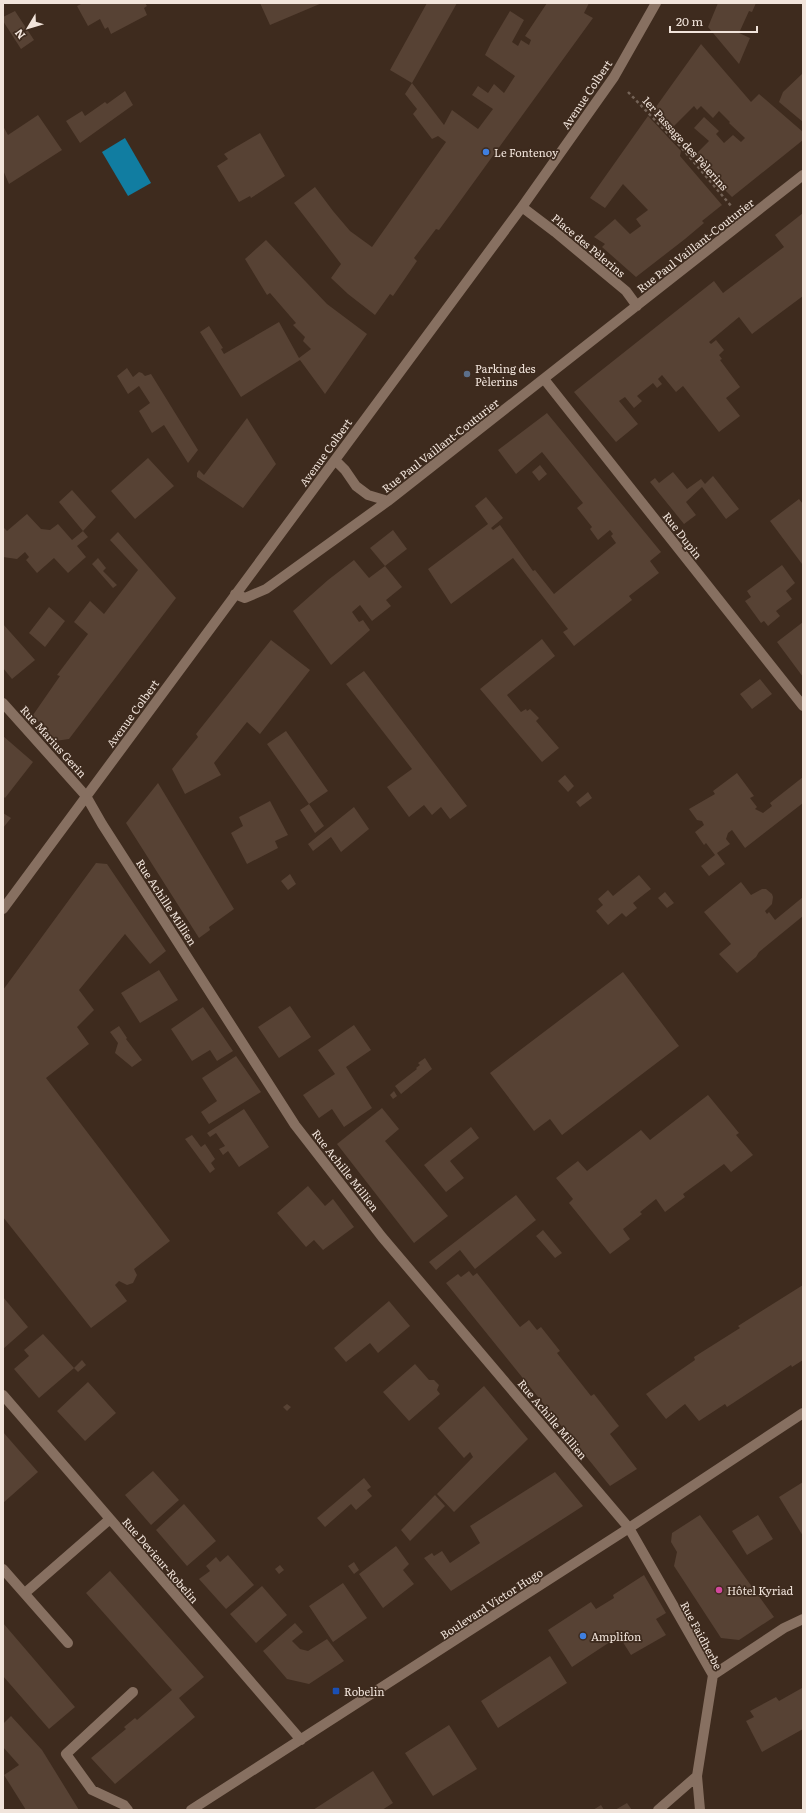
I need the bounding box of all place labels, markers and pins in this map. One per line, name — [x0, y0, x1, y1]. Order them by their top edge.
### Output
place label: Le Fontenoy — [494, 144, 559, 160]
marker: Le Fontenoy — [481, 147, 491, 157]
place label: Parking des Pèlerins — [475, 360, 536, 389]
marker: Parking des Pèlerins — [462, 369, 472, 379]
place label: Hôtel Kyriad — [727, 1582, 794, 1598]
marker: Hôtel Kyriad — [714, 1585, 724, 1595]
place label: Amplifon — [591, 1628, 641, 1644]
marker: Amplifon — [578, 1631, 588, 1641]
place label: Robelin — [344, 1683, 385, 1699]
marker: Robelin — [331, 1686, 341, 1696]

